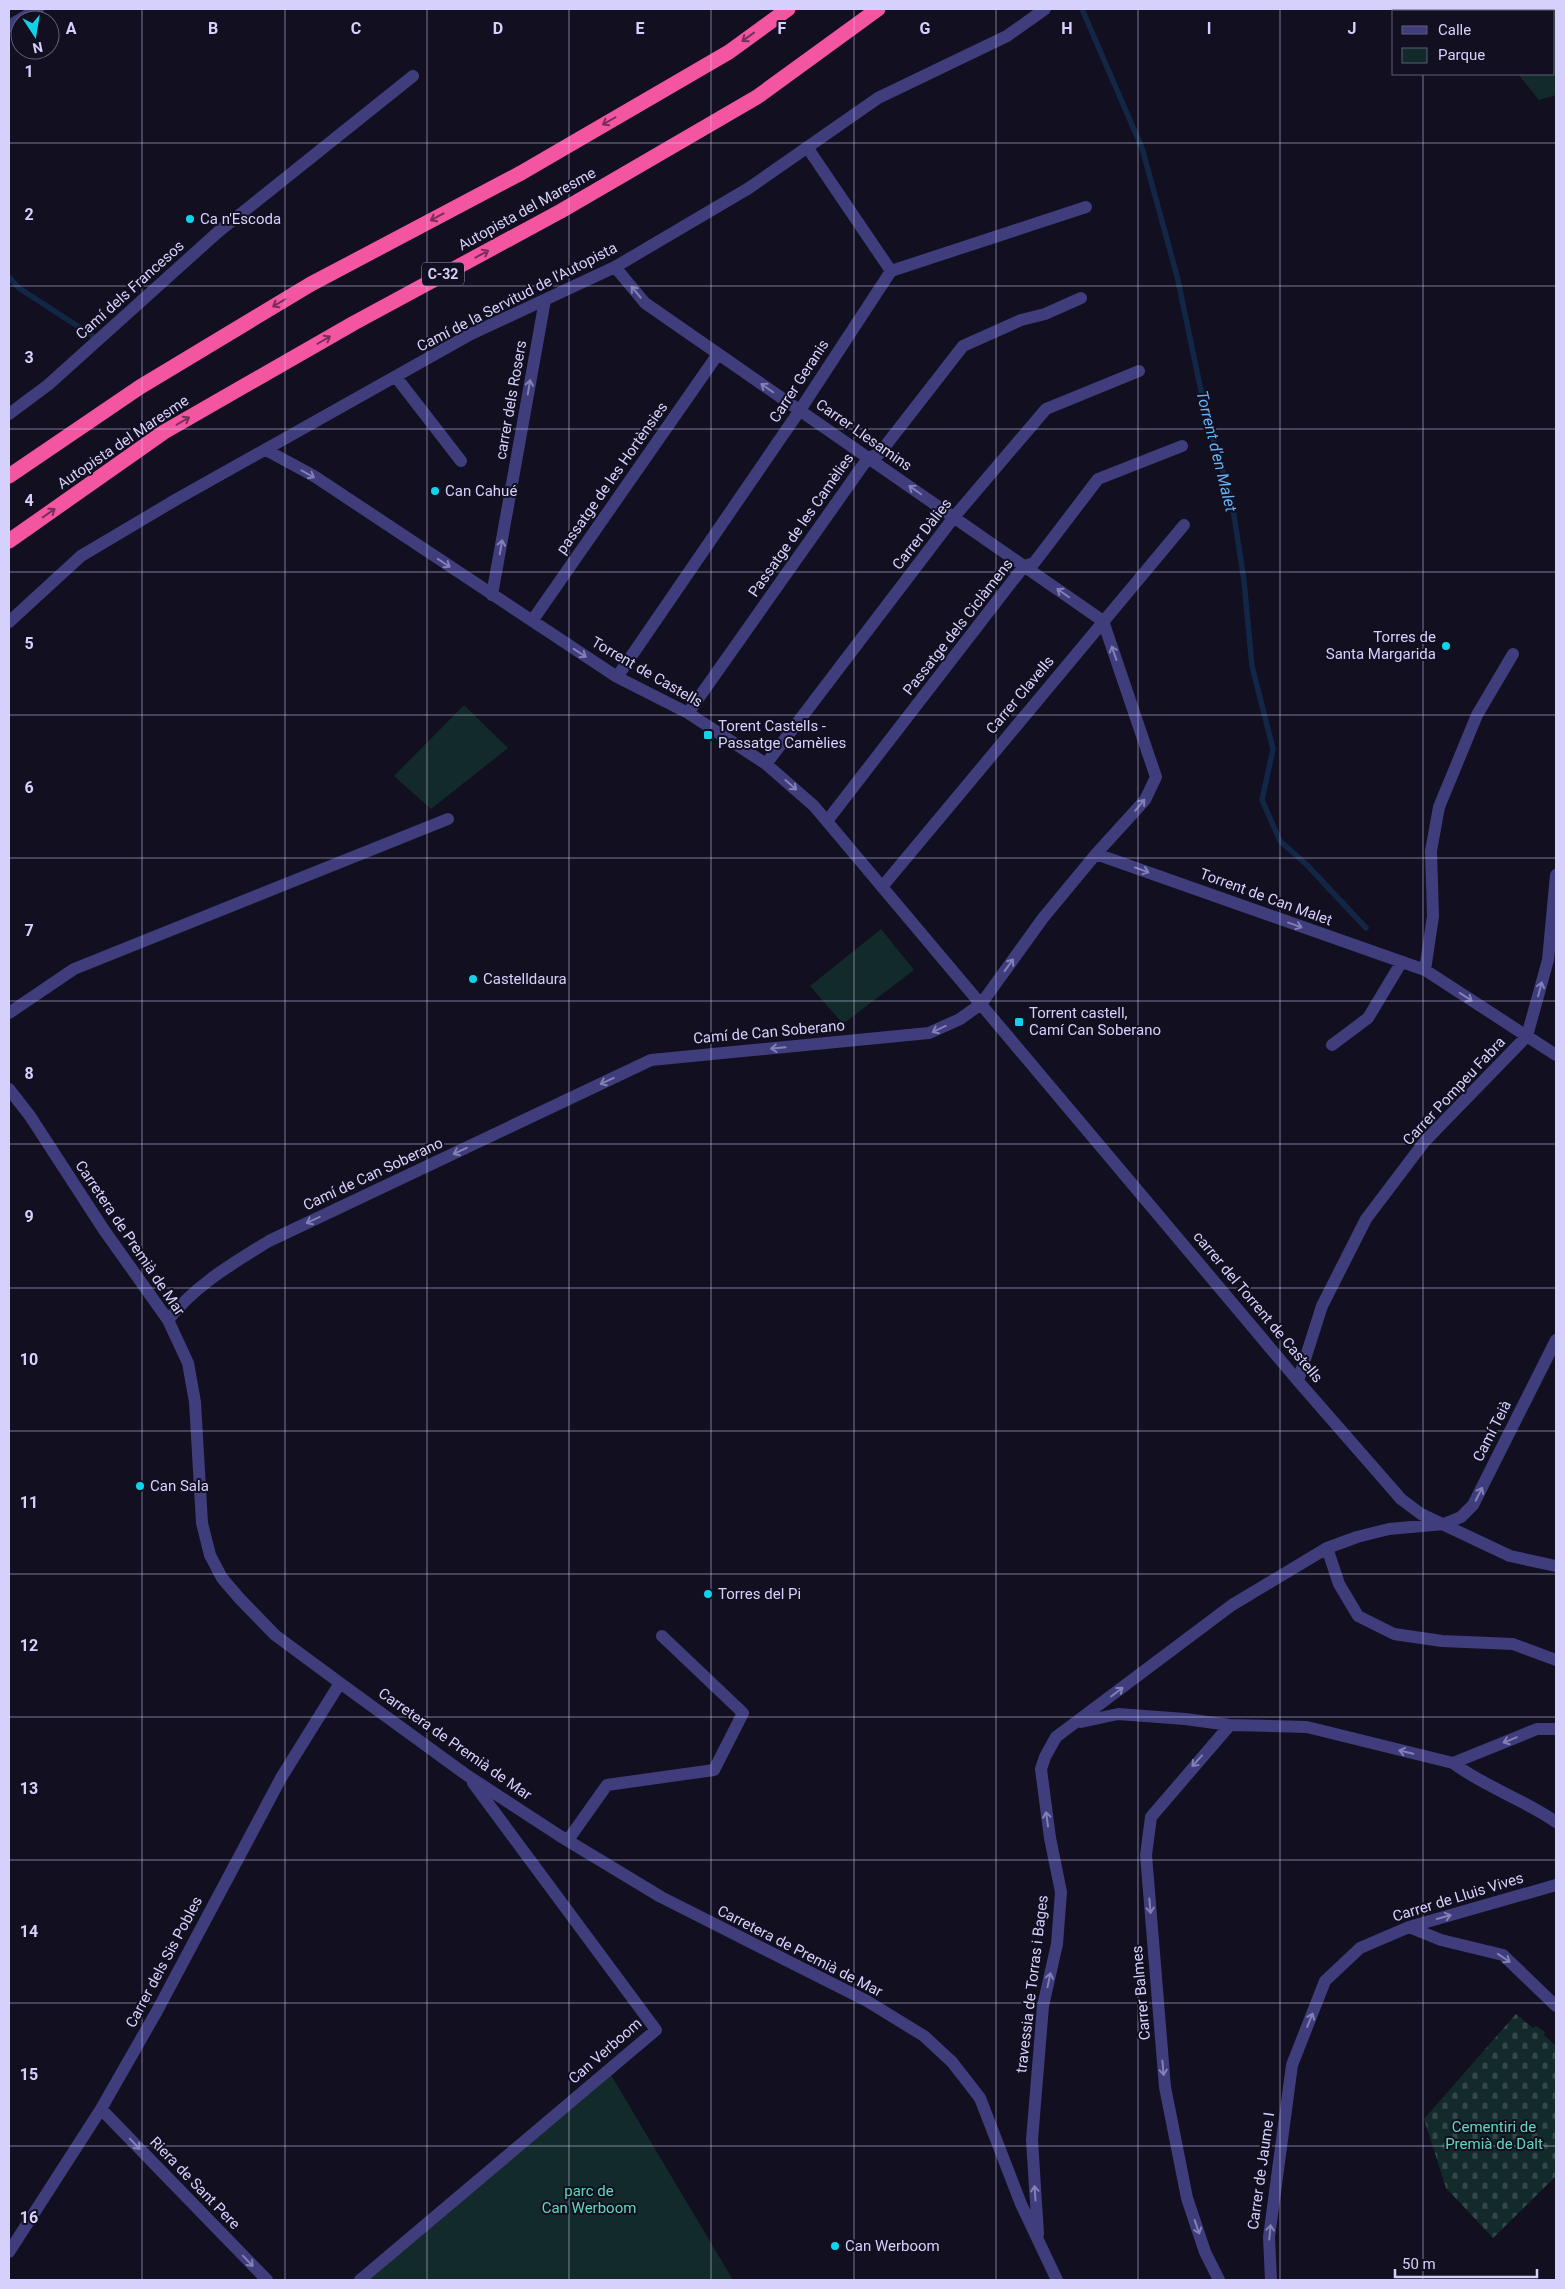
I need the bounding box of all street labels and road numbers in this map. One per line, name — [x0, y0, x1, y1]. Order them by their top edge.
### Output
street label: Autopista del Maresme — [455, 164, 599, 254]
street label: Camí dels Francesos — [72, 237, 188, 343]
street label: Camí de la Servitud de l'Autopista — [414, 239, 620, 355]
road number: C-32 — [422, 262, 464, 286]
street label: Carrer Geranis — [765, 336, 833, 426]
street label: carrer dels Rosers — [492, 339, 530, 461]
street label: Autopista del Maresme — [54, 391, 192, 493]
street label: Carrer Llesamins — [813, 395, 915, 475]
street label: passatge de les Hortènsies — [553, 399, 671, 557]
street label: Passatge de les Camèlies — [744, 450, 858, 600]
street label: Carrer Dàlies — [889, 495, 955, 573]
street label: Passatge dels Ciclàmens — [899, 555, 1017, 699]
street label: Torrent de Castells — [588, 633, 706, 711]
street label: Carrer Clavells — [982, 652, 1058, 738]
street label: Torrent de Can Malet — [1197, 865, 1335, 929]
street label: Camí de Can Soberano — [692, 1016, 846, 1048]
street label: Carrer Pompeu Fabra — [1399, 1033, 1509, 1149]
street label: Camí de Can Soberano — [300, 1134, 446, 1214]
street label: Carretera de Premià de Mar — [71, 1157, 189, 1319]
street label: carrer del Torrent de Castells — [1190, 1228, 1326, 1386]
street label: Camí Teià — [1469, 1397, 1515, 1465]
street label: Carretera de Premià de Mar — [375, 1684, 535, 1804]
street label: Carrer de Lluis Vives — [1390, 1869, 1526, 1925]
street label: Carrer dels Sis Pobles — [122, 1893, 206, 2031]
street label: travessia de Torras i Bages — [1012, 1894, 1052, 2074]
street label: Carretera de Premià de Mar — [714, 1901, 886, 2001]
street label: Carrer Balmes — [1128, 1945, 1154, 2041]
street label: Can Verboom — [565, 2014, 645, 2088]
street label: Carrer de Jaume I — [1244, 2111, 1278, 2231]
street label: Riera de Sant Pere — [146, 2133, 244, 2233]

